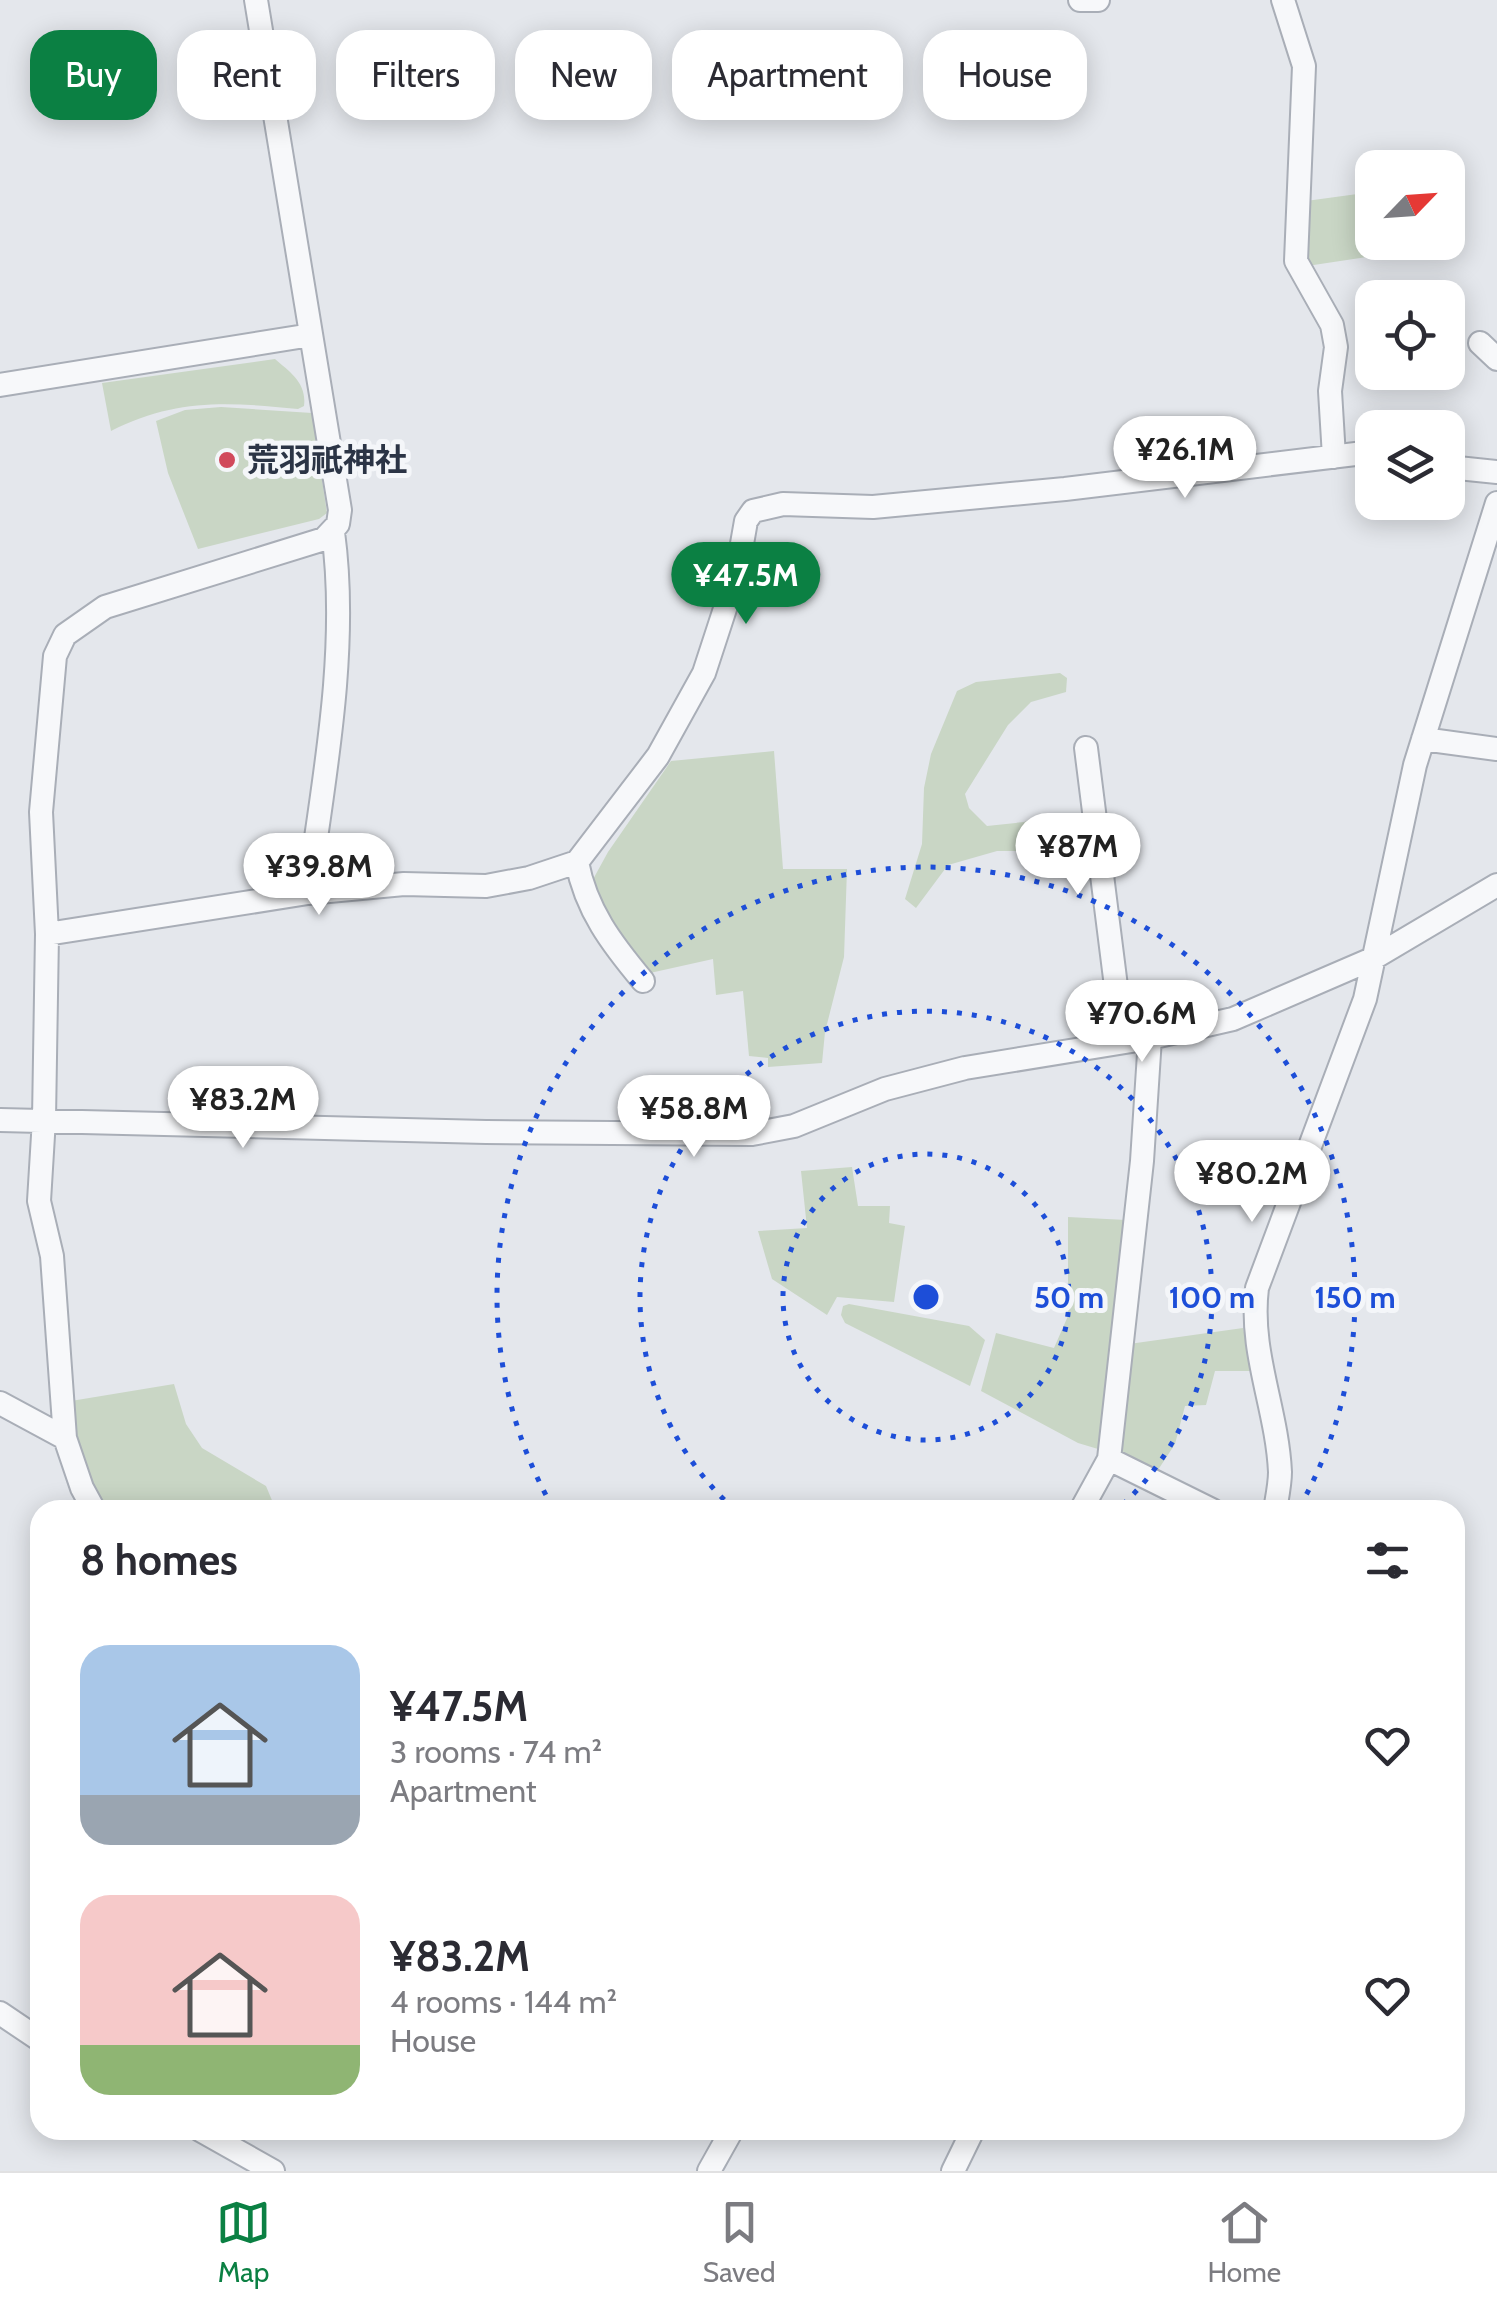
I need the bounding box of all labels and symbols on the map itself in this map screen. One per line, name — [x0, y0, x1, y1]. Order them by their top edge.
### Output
north arrow — [1355, 150, 1465, 260]
pin: ¥26.1M — [1104, 416, 1266, 501]
place label: 荒羽祇神社 — [247, 440, 407, 479]
marker: 荒羽祇神社 — [216, 449, 238, 471]
pin: ¥47.5M — [665, 542, 827, 627]
pin: ¥87M — [1019, 813, 1137, 898]
pin: ¥39.8M — [238, 833, 400, 918]
pin: ¥70.6M — [1061, 980, 1223, 1065]
pin: ¥83.2M — [162, 1066, 324, 1151]
pin: ¥58.8M — [613, 1075, 775, 1160]
pin: ¥80.2M — [1171, 1140, 1333, 1225]
centre of rings — [908, 1279, 944, 1315]
text: 50 m — [1034, 1279, 1104, 1316]
text: 100 m — [1169, 1279, 1255, 1316]
text: 150 m — [1314, 1279, 1396, 1316]

